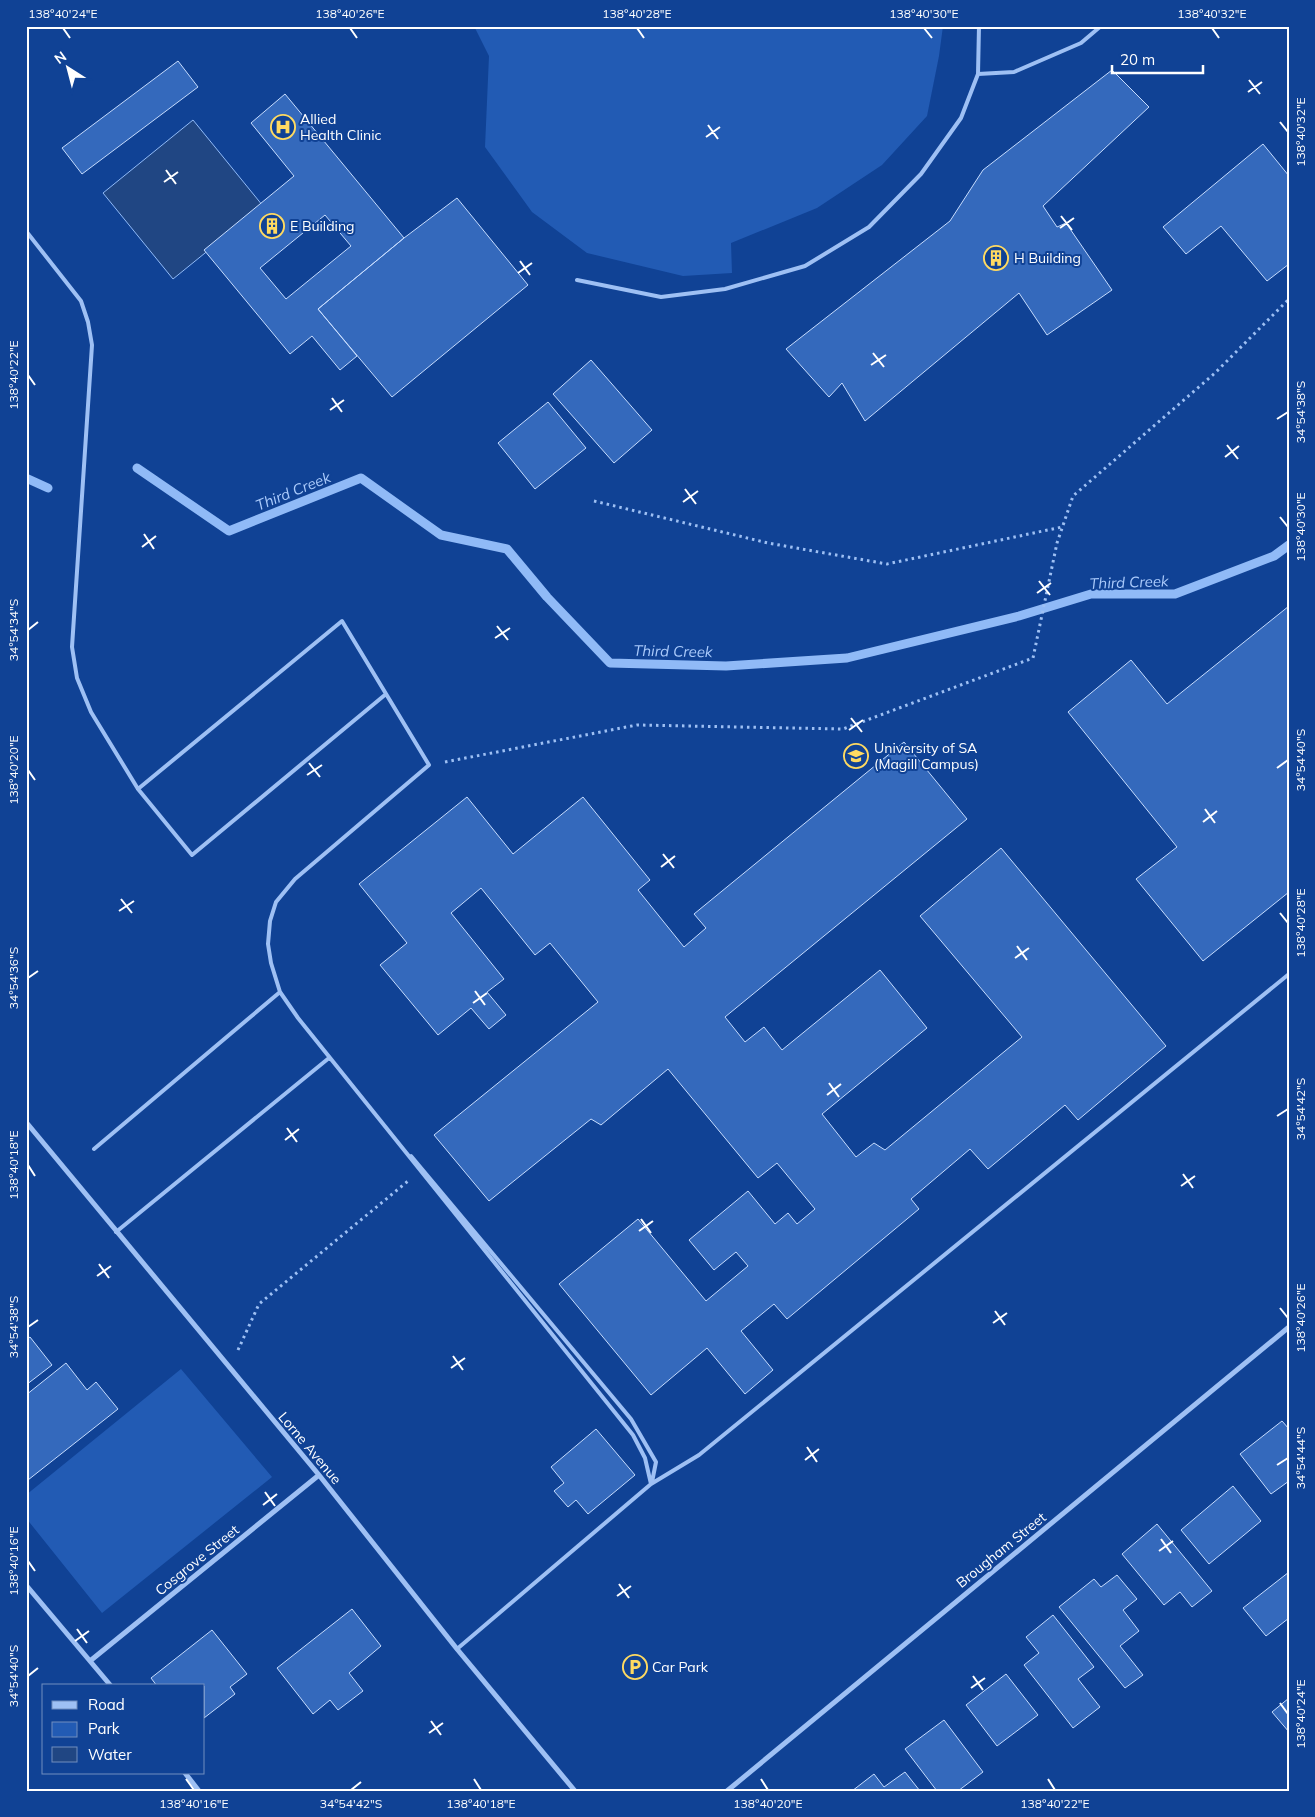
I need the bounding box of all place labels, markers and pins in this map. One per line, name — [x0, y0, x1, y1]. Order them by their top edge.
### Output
place label: Allied Health Clinic — [300, 110, 382, 144]
hospital icon: Allied Health Clinic — [270, 114, 296, 140]
building icon: E Building — [259, 213, 285, 239]
place label: E Building — [290, 217, 355, 235]
building icon: H Building — [983, 245, 1009, 271]
place label: H Building — [1014, 249, 1081, 267]
place label: University of SA (Magill Campus) — [874, 739, 979, 773]
school or university icon: University of SA (Magill Campus) — [843, 743, 869, 769]
parking icon: Car Park — [622, 1654, 648, 1680]
place label: Car Park — [652, 1658, 709, 1676]

